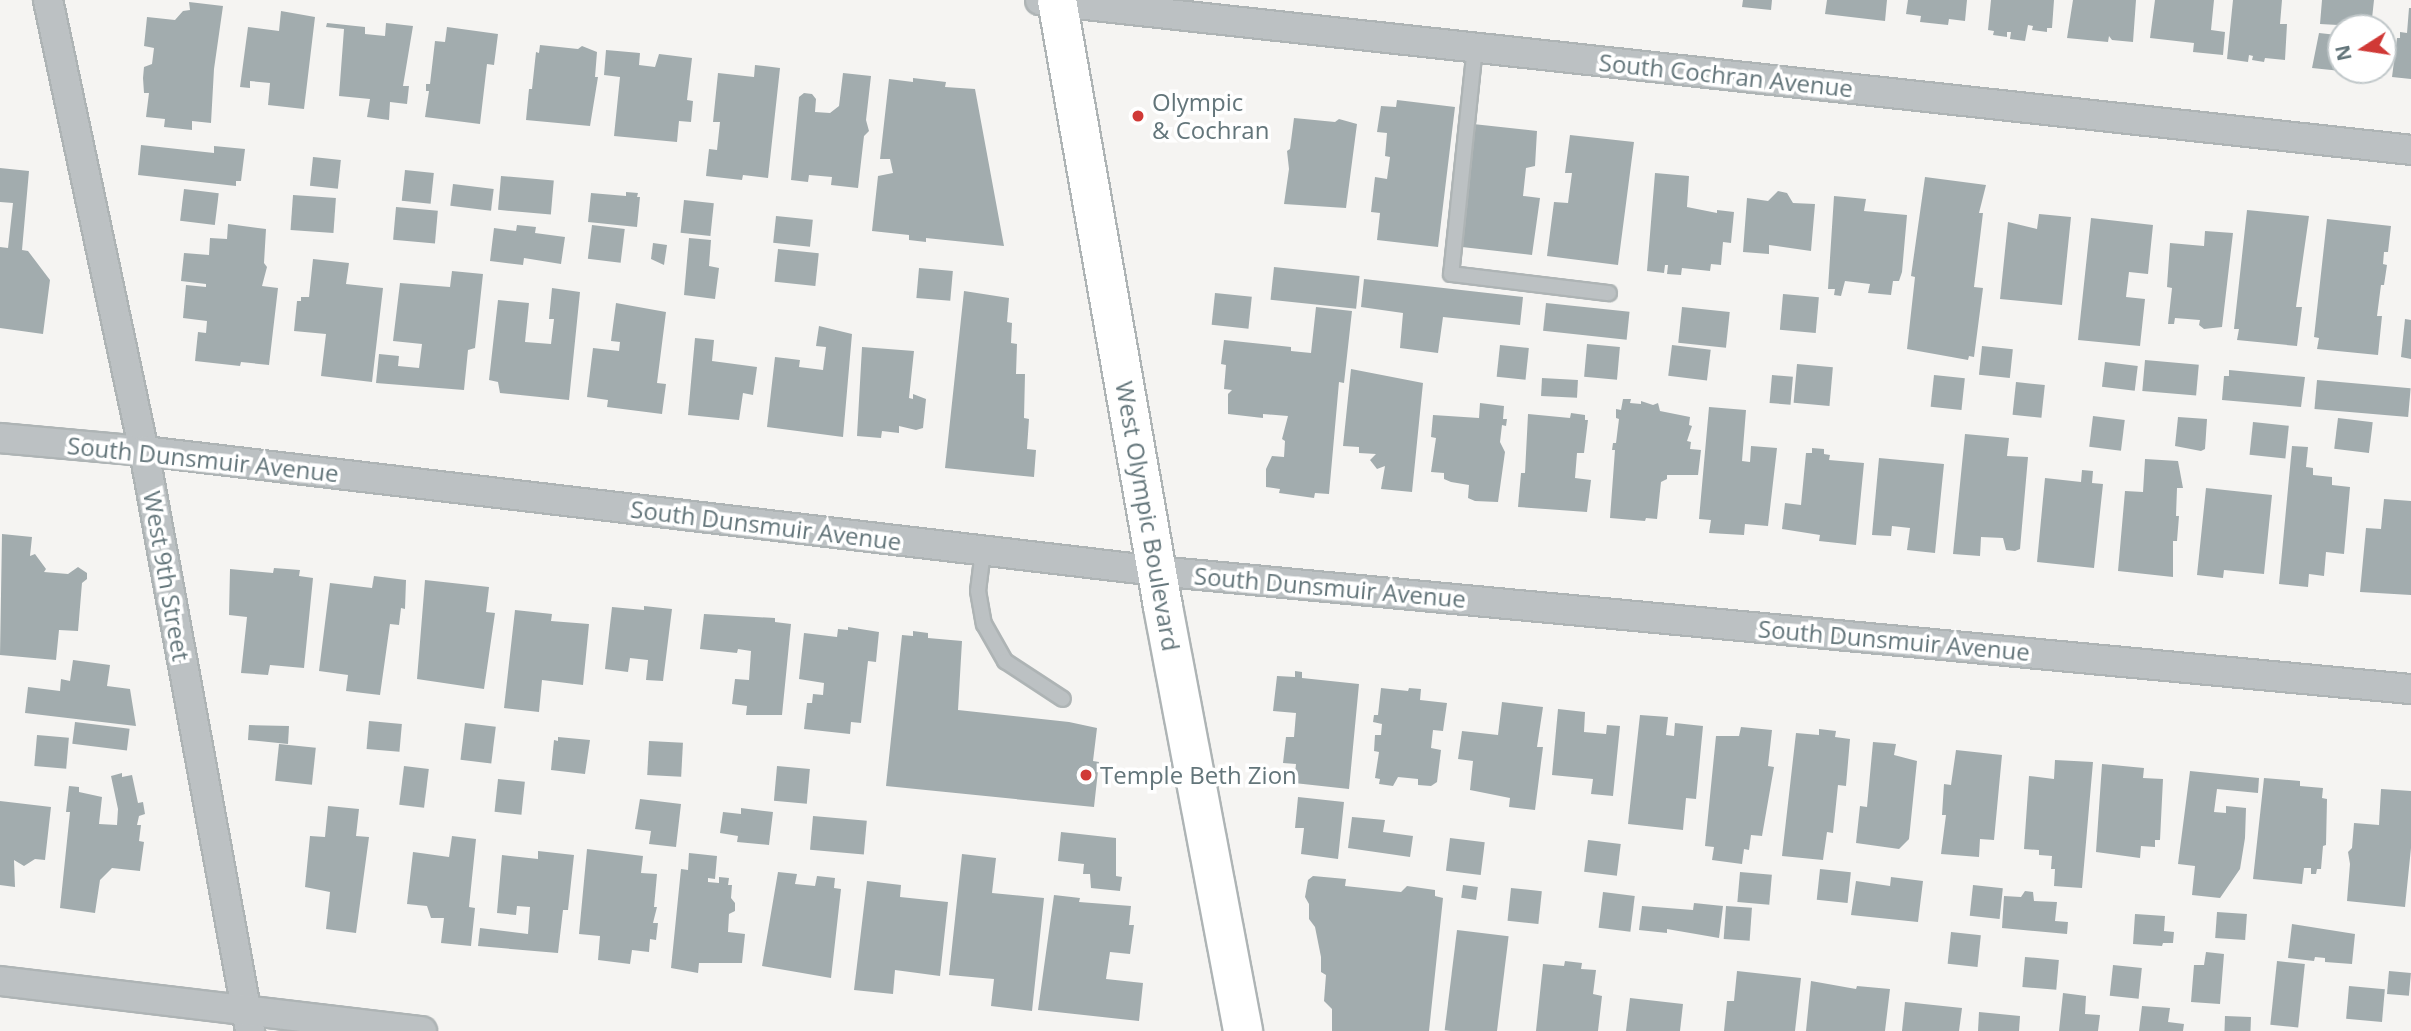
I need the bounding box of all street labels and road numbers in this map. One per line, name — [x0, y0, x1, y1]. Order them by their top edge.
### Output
street label: South Cochran Avenue — [1598, 47, 1854, 103]
street label: West Olympic Boulevard — [1110, 379, 1186, 653]
street label: South Dunsmuir Avenue — [66, 430, 340, 488]
street label: West 9th Street — [138, 489, 196, 663]
street label: South Dunsmuir Avenue — [629, 494, 903, 556]
street label: South Dunsmuir Avenue — [1193, 561, 1467, 613]
street label: South Dunsmuir Avenue — [1757, 614, 2031, 666]

